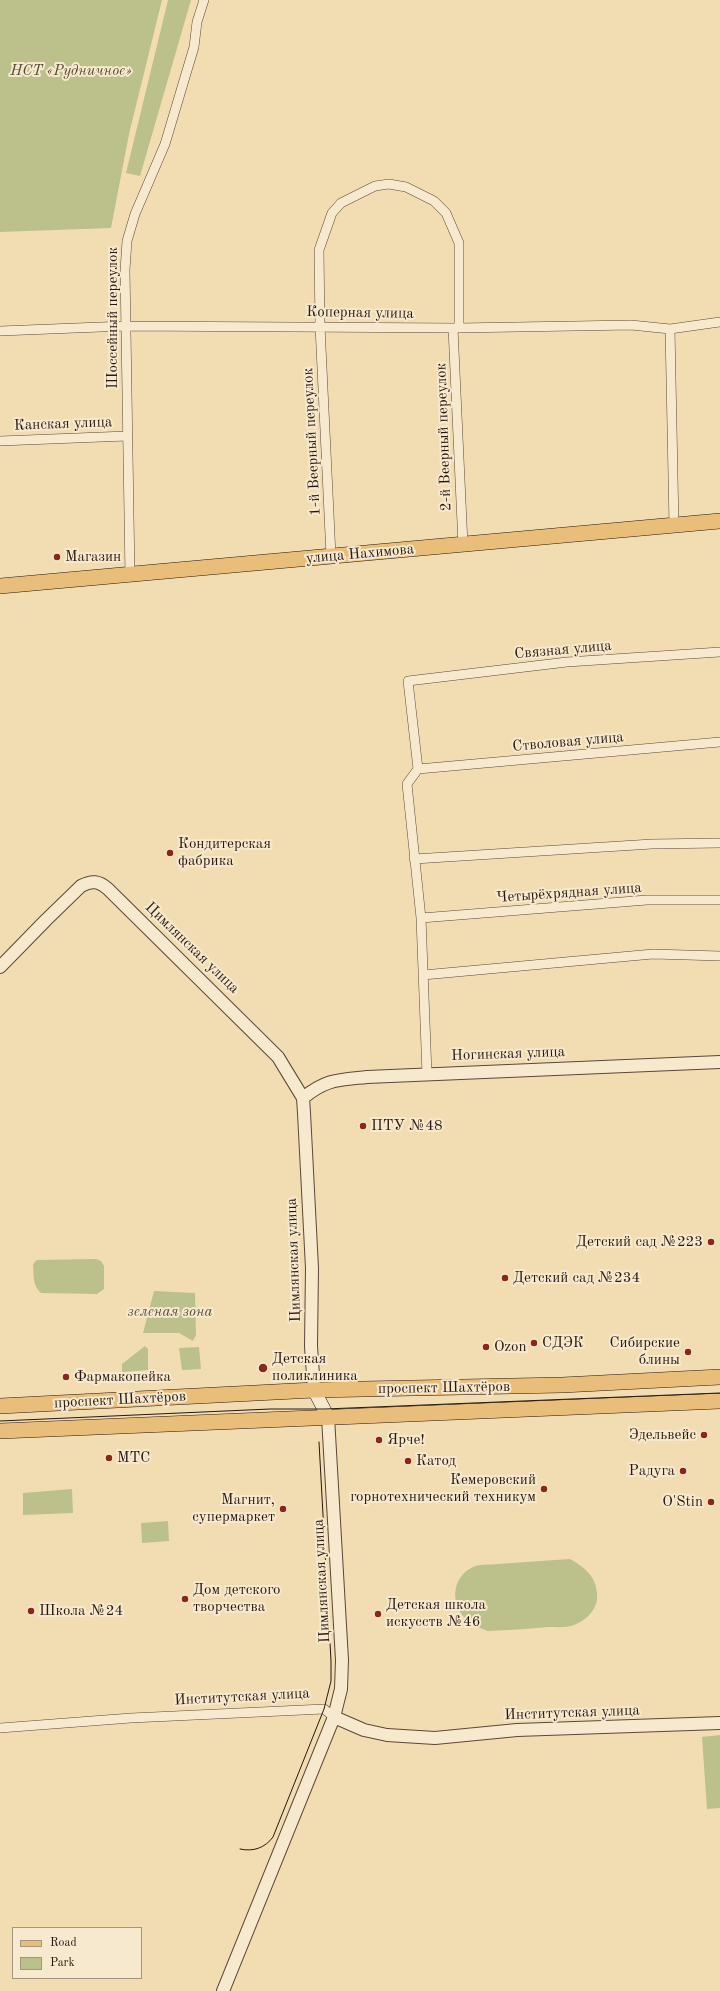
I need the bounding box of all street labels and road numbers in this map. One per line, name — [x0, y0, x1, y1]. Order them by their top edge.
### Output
street label: Шоссейный переулок — [104, 247, 122, 389]
street label: Коперная улица — [306, 303, 414, 323]
street label: 2-й Веерный переулок — [432, 363, 456, 511]
street label: 1-й Веерный переулок — [299, 368, 325, 516]
street label: Канская улица — [14, 413, 112, 435]
street label: улица Нахимова — [305, 540, 415, 568]
street label: Связная улица — [514, 637, 612, 663]
street label: Стволовая улица — [512, 728, 624, 756]
street label: Четырёхрядная улица — [496, 879, 642, 907]
street label: Цимлянская улица — [141, 898, 243, 998]
street label: Ногинская улица — [451, 1043, 565, 1065]
street label: Цимлянская улица — [283, 1198, 305, 1322]
street label: проспект Шахтёров — [378, 1378, 510, 1398]
street label: проспект Шахтёров — [54, 1388, 186, 1412]
street label: Цимлянская улица — [310, 1519, 334, 1643]
street label: Институтская улица — [174, 1684, 310, 1710]
street label: Институтская улица — [504, 1702, 640, 1724]

